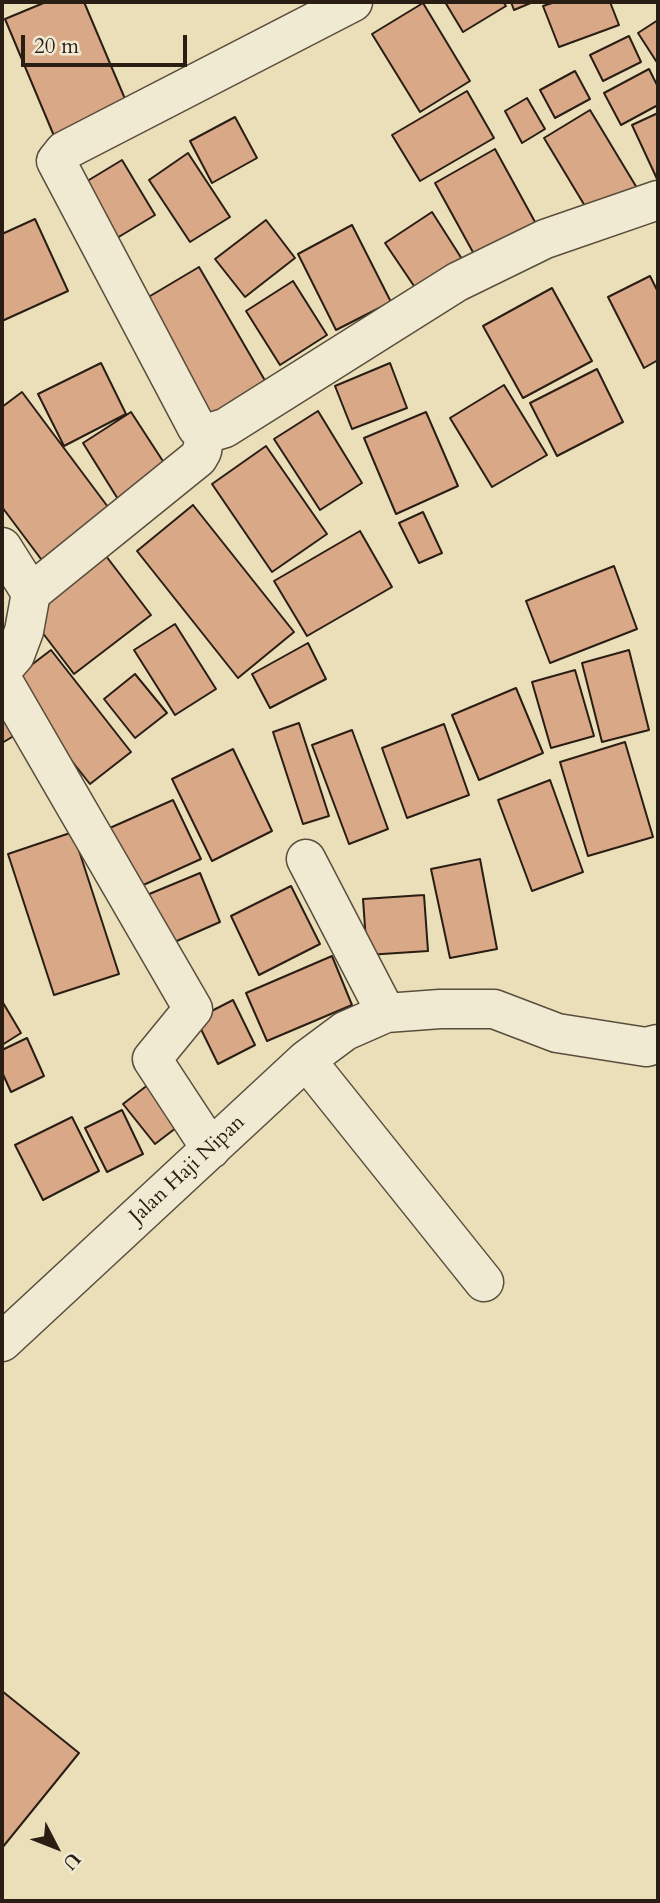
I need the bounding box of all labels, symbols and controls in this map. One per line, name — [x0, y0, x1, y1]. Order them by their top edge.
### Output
scale bar — [24, 21, 191, 65]
text: 20 m — [34, 32, 79, 61]
street label: Jalan Haji Nipan — [125, 1110, 251, 1230]
north arrow — [21, 1812, 91, 1882]
text: U — [57, 1847, 86, 1876]

